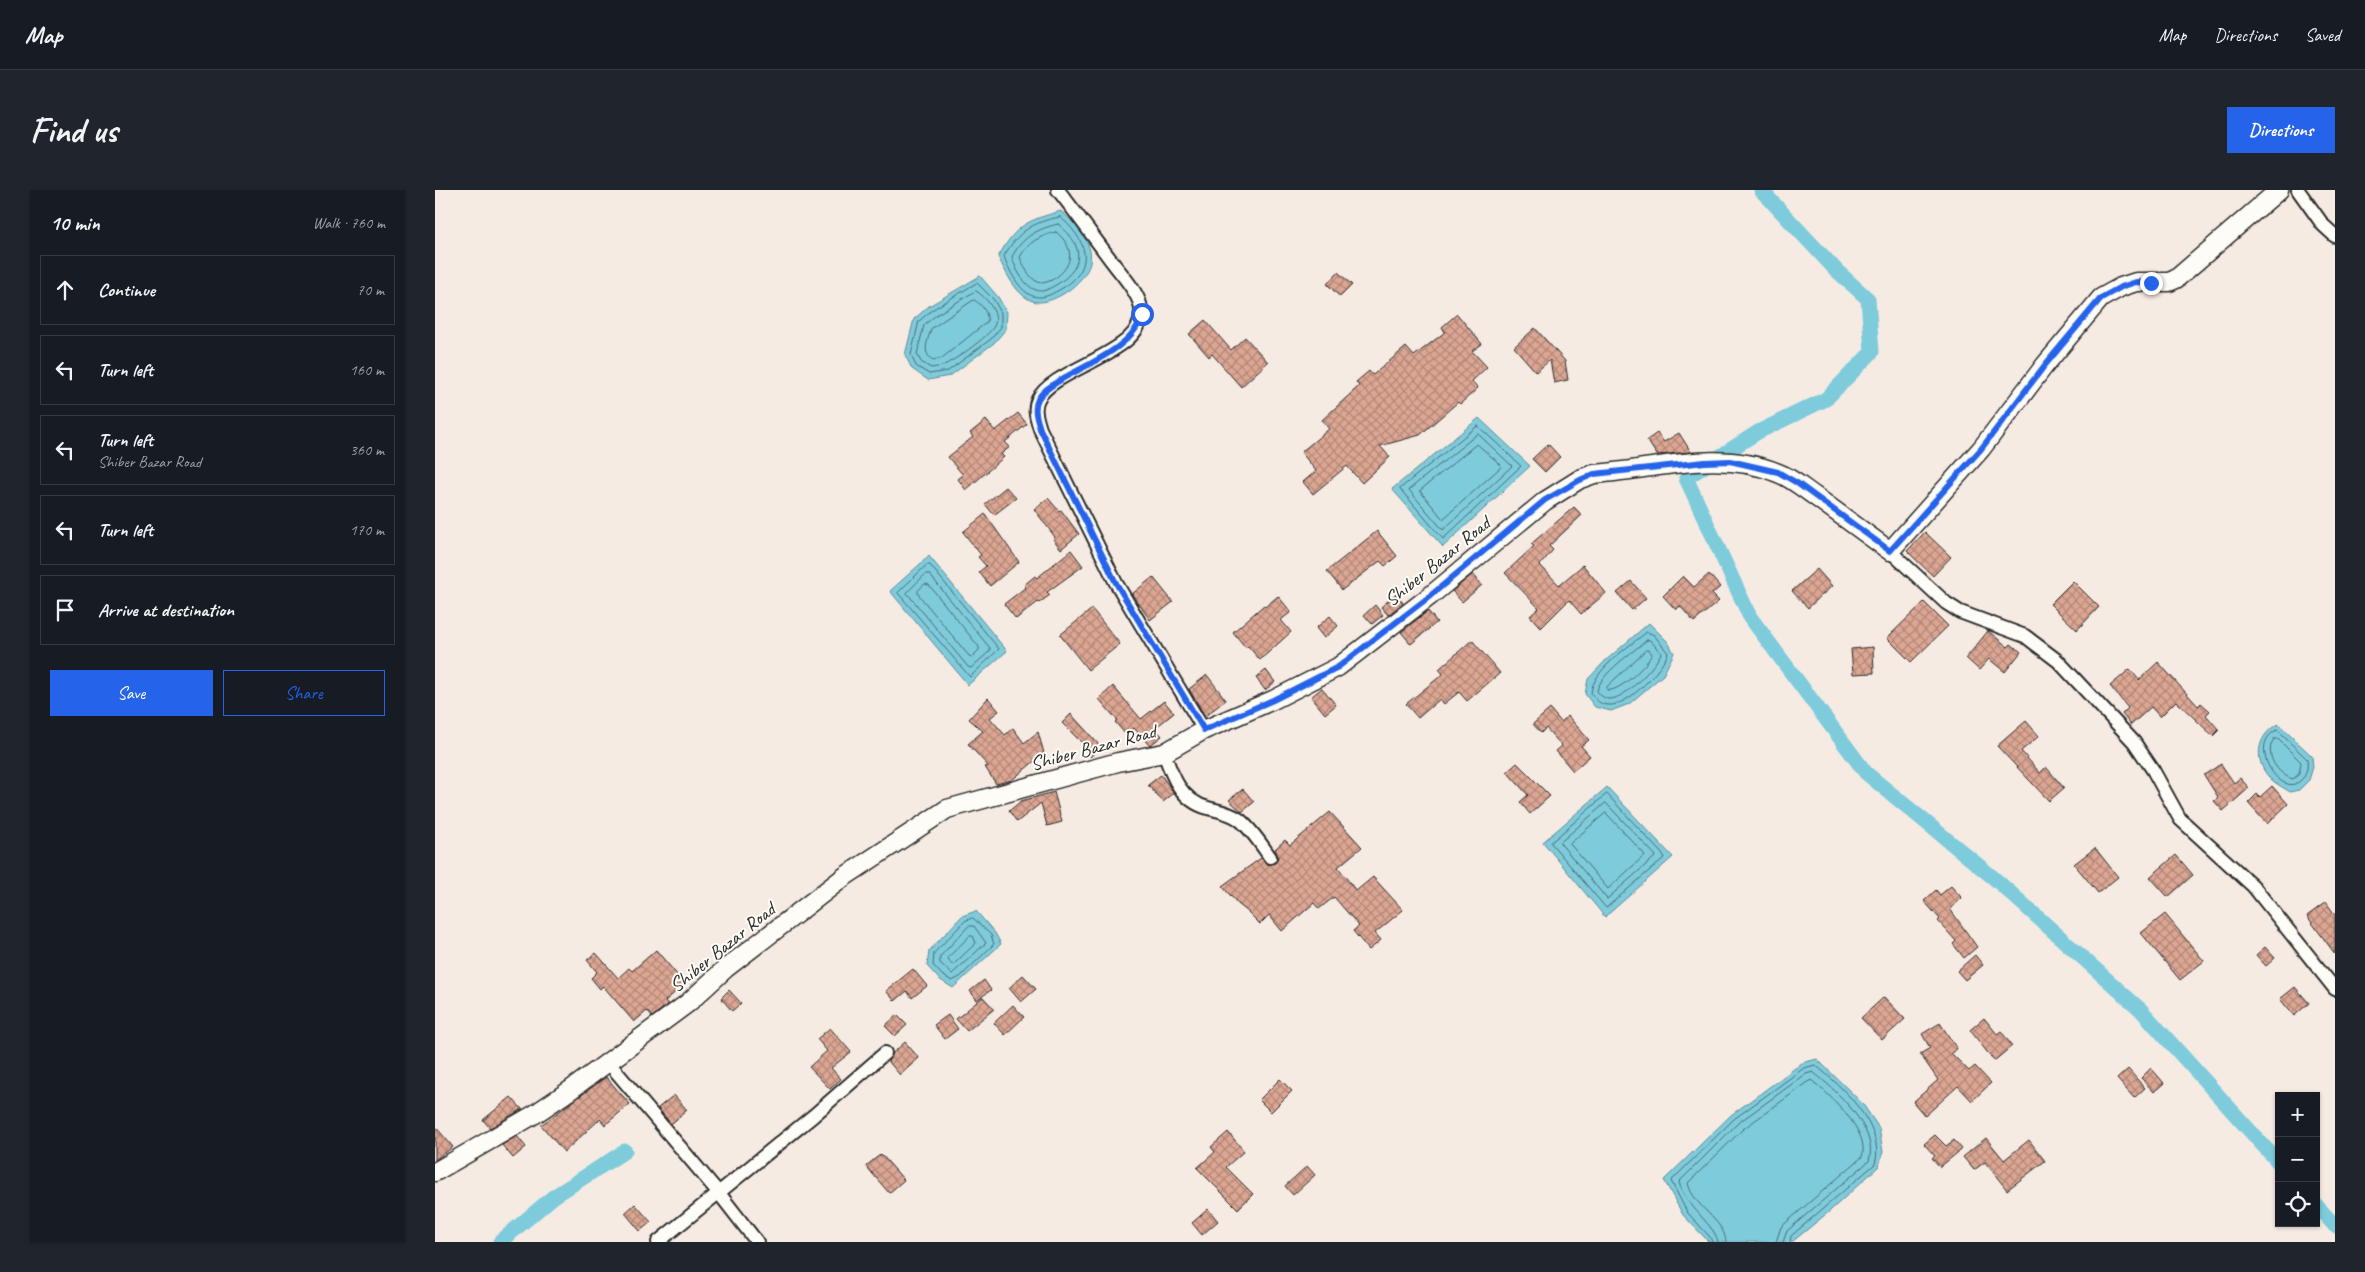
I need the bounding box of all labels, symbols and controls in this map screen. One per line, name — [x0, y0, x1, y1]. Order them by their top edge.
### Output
text: Map — [25, 20, 62, 50]
text: Map — [2159, 24, 2186, 46]
text: Directions — [2214, 24, 2277, 46]
text: Saved — [2305, 24, 2340, 46]
button: Directions — [2227, 107, 2335, 153]
text: Find us — [30, 108, 117, 153]
text: 10 min — [50, 210, 100, 236]
text: Walk · 760 m — [313, 213, 385, 233]
route end — [2140, 272, 2163, 295]
icon: ahead — [51, 276, 79, 304]
text: Continue — [98, 278, 155, 302]
text: 70 m — [357, 280, 384, 300]
route start — [1131, 303, 1154, 326]
icon: left — [51, 356, 79, 384]
text: Turn left — [98, 358, 153, 382]
text: 160 m — [350, 360, 384, 380]
text: Turn left — [98, 428, 153, 452]
icon: left — [51, 436, 79, 464]
text: 360 m — [350, 440, 384, 460]
text: Shiber Bazar Road — [98, 452, 201, 472]
street label: Shiber Bazar Road — [1379, 509, 1498, 612]
icon: left — [51, 516, 79, 544]
text: Turn left — [98, 518, 153, 542]
text: 170 m — [350, 520, 384, 540]
icon: arrive — [51, 596, 79, 624]
text: Arrive at destination — [98, 598, 234, 622]
button: Save — [50, 670, 213, 716]
button: Share — [223, 670, 385, 716]
street label: Shiber Bazar Road — [1028, 718, 1162, 776]
street label: Shiber Bazar Road — [664, 895, 783, 998]
map controls — [2275, 1092, 2320, 1227]
button: + — [2275, 1092, 2320, 1137]
button: − — [2275, 1137, 2320, 1182]
button: locate — [2275, 1182, 2320, 1227]

